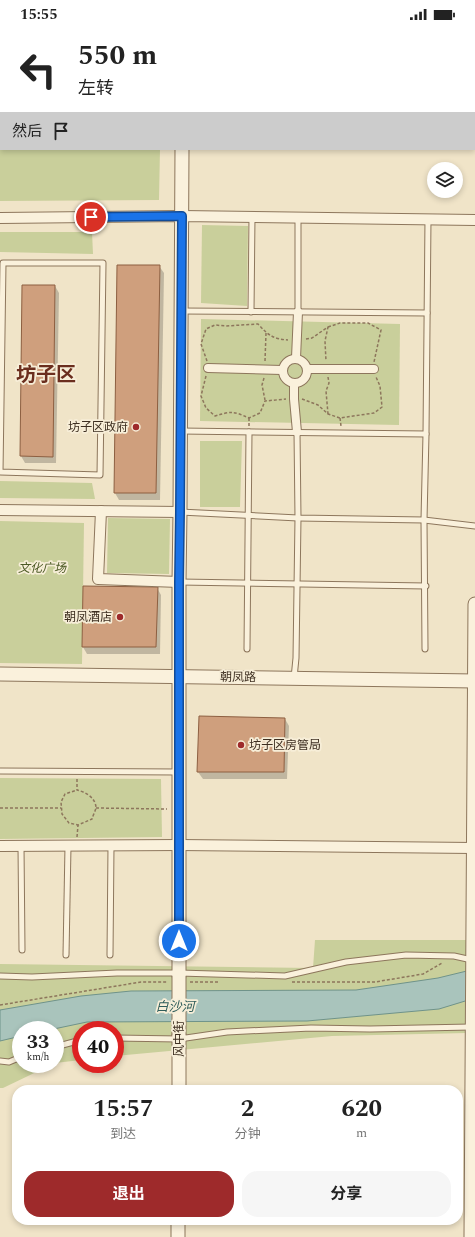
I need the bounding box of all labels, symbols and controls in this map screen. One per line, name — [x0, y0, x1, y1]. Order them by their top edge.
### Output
text: 15:55 — [20, 3, 58, 26]
text: 550 m — [78, 34, 157, 77]
icon: left — [12, 44, 64, 96]
text: 左转 — [78, 75, 114, 102]
text: 然后 — [12, 120, 42, 143]
icon: arrive — [50, 120, 72, 142]
map controls — [427, 162, 463, 198]
button: layers — [427, 162, 463, 198]
pin — [74, 200, 108, 234]
icon: arrive — [80, 206, 102, 228]
district label: 坊子区 — [16, 360, 76, 390]
place label: 坊子区政府 — [68, 418, 128, 437]
marker: 坊子区政府 — [131, 422, 141, 432]
park label: 文化广场 — [18, 559, 67, 578]
place label: 朝凤酒店 — [64, 608, 112, 627]
marker: 朝凤酒店 — [115, 612, 125, 622]
street label: 朝凤路 — [220, 668, 256, 687]
place label: 坊子区房管局 — [249, 736, 321, 755]
marker: 坊子区房管局 — [236, 740, 246, 750]
position arrow — [158, 920, 200, 962]
water label: 白沙河 — [155, 997, 197, 1017]
speed limit sign: 40 — [72, 1021, 124, 1073]
street label: 风中街 — [170, 1021, 189, 1057]
text: 33 — [27, 1027, 49, 1057]
text: km/h — [27, 1049, 49, 1065]
text: 15:57 — [93, 1091, 153, 1127]
text: 2 — [241, 1091, 254, 1127]
text: 620 — [342, 1091, 382, 1127]
text: m — [356, 1123, 367, 1143]
text: 到达 — [110, 1124, 136, 1144]
text: 分钟 — [234, 1124, 260, 1144]
button: 退出 — [24, 1171, 234, 1217]
button: 分享 — [242, 1171, 451, 1217]

